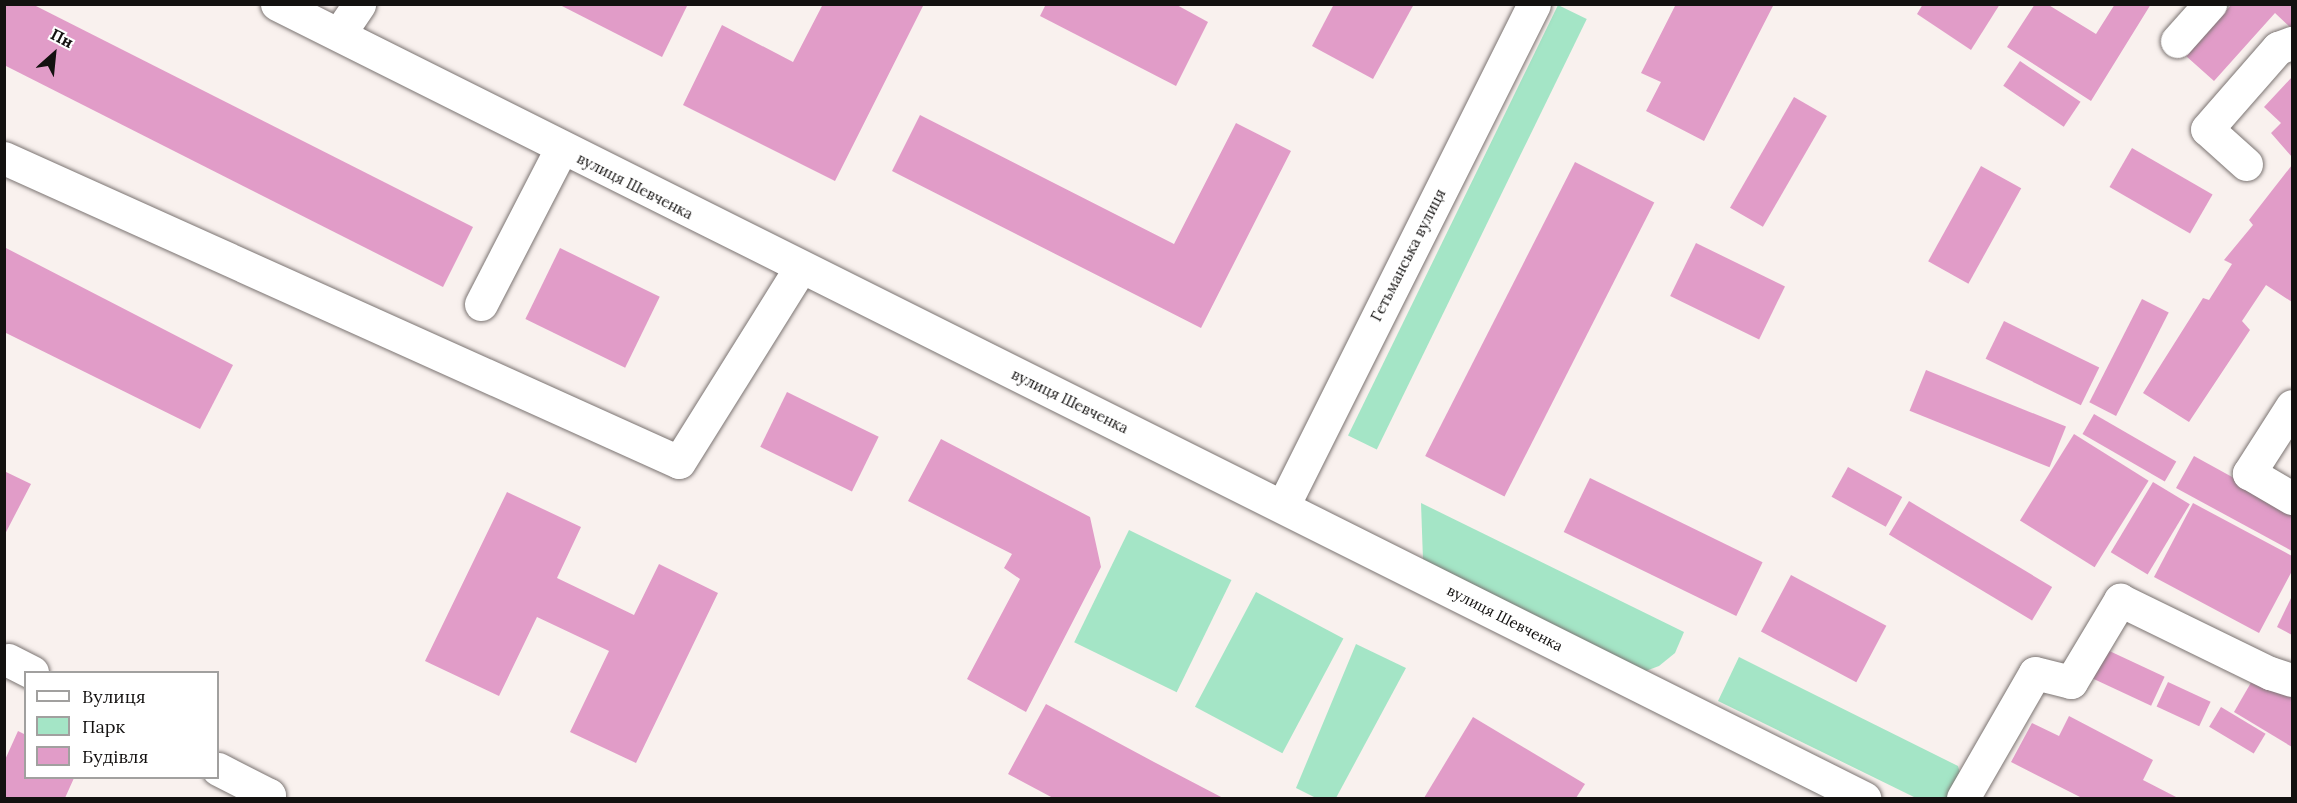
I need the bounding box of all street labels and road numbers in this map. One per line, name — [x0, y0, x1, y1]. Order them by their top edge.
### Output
street label: вулиця Шевченка — [574, 149, 696, 223]
street label: Гетьманська вулиця — [1367, 186, 1449, 324]
street label: вулиця Шевченка — [1009, 365, 1131, 437]
street label: вулиця Шевченка — [1444, 581, 1566, 655]

